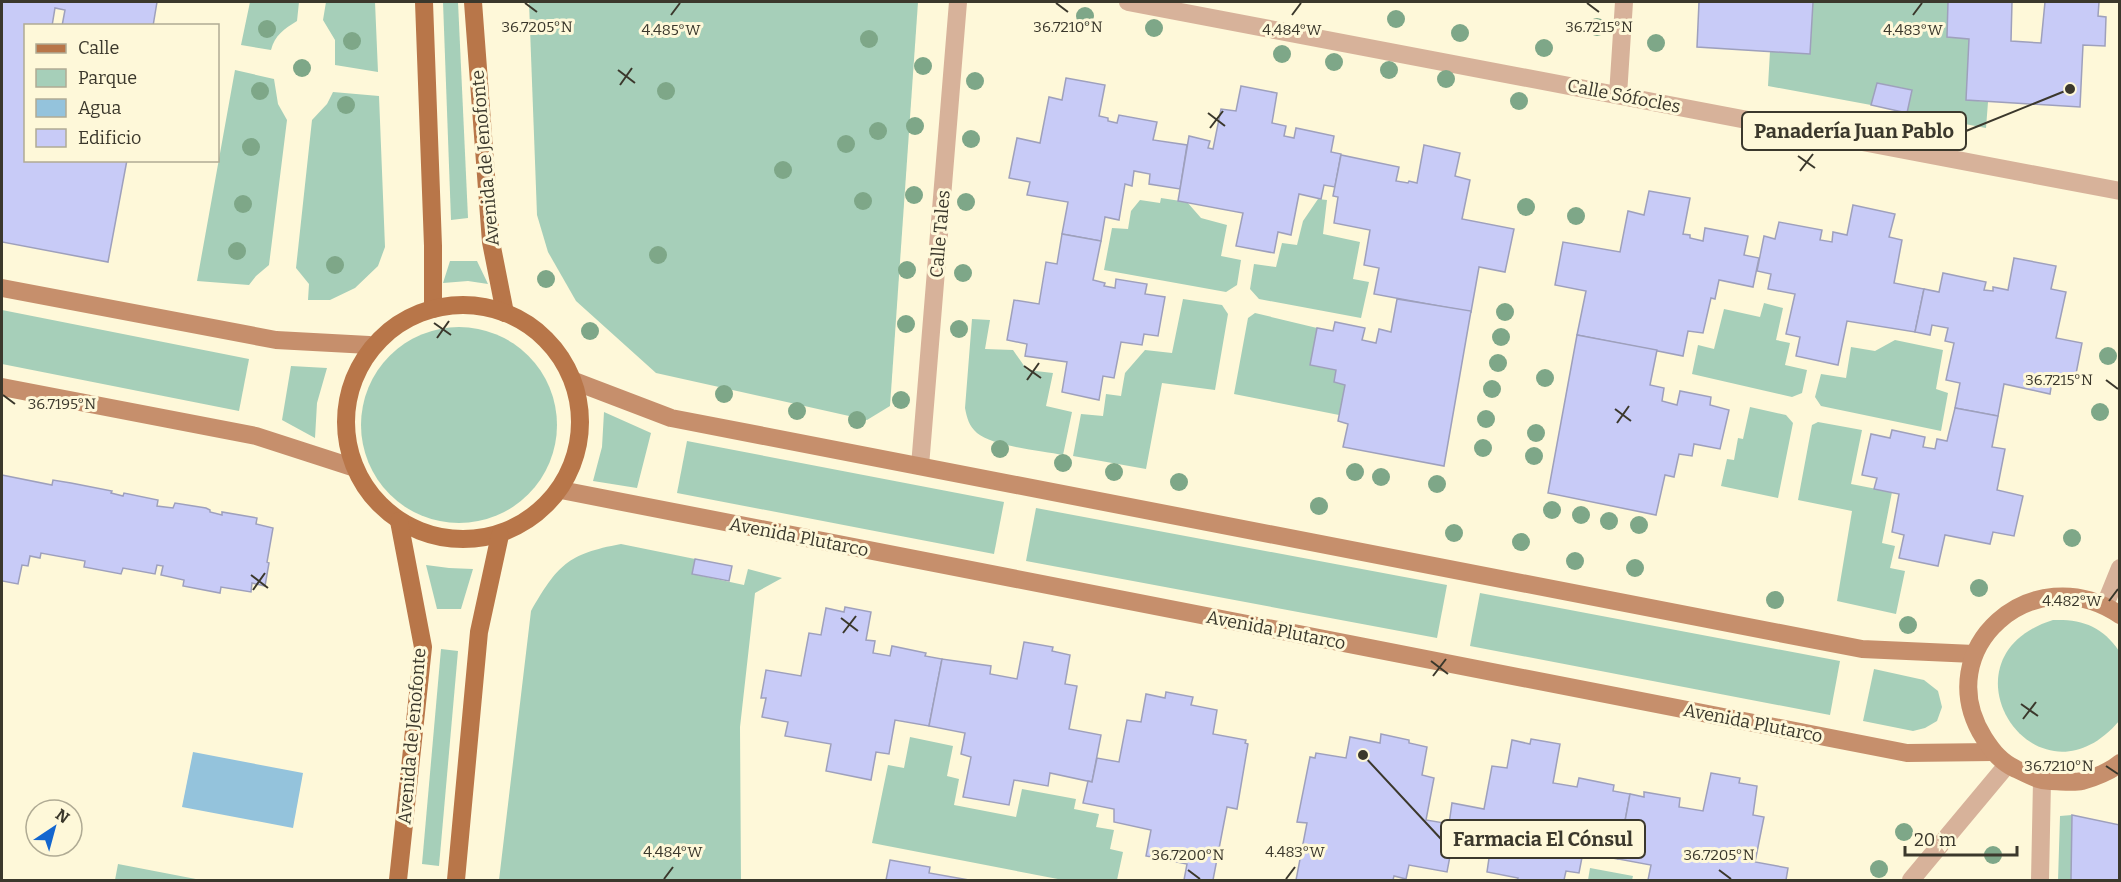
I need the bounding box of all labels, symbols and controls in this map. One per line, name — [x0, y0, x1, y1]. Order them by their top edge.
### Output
text: 36.7205°N — [501, 18, 573, 36]
text: 36.7210°N — [1033, 18, 1103, 36]
text: 36.7215°N — [1565, 18, 1633, 36]
text: 4.485°W — [642, 21, 701, 39]
text: 4.484°W — [1262, 21, 1322, 39]
text: 4.483°W — [1883, 21, 1943, 39]
legend — [24, 24, 219, 162]
text: Calle — [78, 37, 119, 59]
text: Parque — [78, 67, 137, 89]
street label: Avenida de Jenofonte — [466, 69, 504, 247]
street label: Calle Sófocles — [1566, 74, 1682, 118]
text: Agua — [78, 97, 122, 119]
callout: Panadería Juan Pablo — [1742, 112, 1966, 150]
text: Panadería Juan Pablo — [1754, 119, 1954, 143]
text: Edificio — [78, 127, 141, 149]
street label: Calle Tales — [925, 189, 955, 279]
text: 36.7215°N — [2025, 371, 2093, 389]
text: 36.7195°N — [28, 395, 96, 413]
street label: Avenida Plutarco — [728, 513, 870, 561]
text: 4.482°W — [2042, 592, 2102, 610]
street label: Avenida Plutarco — [1205, 606, 1347, 654]
street label: Avenida de Jenofonte — [393, 647, 431, 825]
street label: Avenida Plutarco — [1682, 699, 1824, 747]
text: 36.7210°N — [2024, 757, 2094, 775]
north arrow — [24, 798, 84, 858]
text: N — [52, 805, 73, 828]
scale bar — [1905, 819, 2018, 857]
callout: Farmacia El Cónsul — [1441, 820, 1645, 858]
text: Farmacia El Cónsul — [1453, 827, 1633, 851]
text: 20 m — [1914, 829, 1956, 851]
text: 4.484°W — [643, 843, 703, 861]
text: 4.483°W — [1265, 843, 1325, 861]
text: 36.7200°N — [1152, 846, 1225, 864]
text: 36.7205°N — [1683, 846, 1755, 864]

